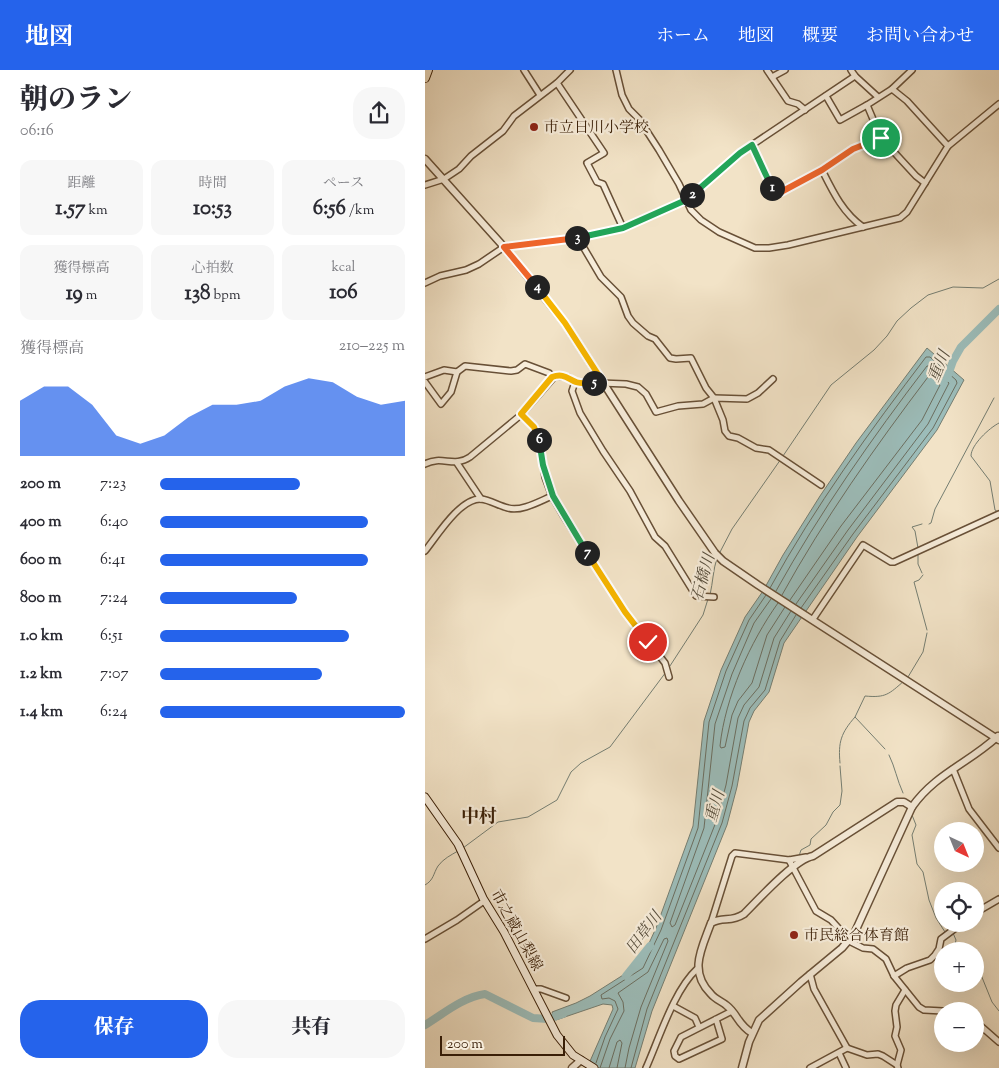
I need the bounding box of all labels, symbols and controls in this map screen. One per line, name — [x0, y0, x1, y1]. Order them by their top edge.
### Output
text: 地図 — [25, 21, 73, 55]
text: ホーム — [656, 24, 710, 50]
text: 地図 — [738, 24, 774, 50]
text: 概要 — [802, 24, 838, 50]
text: お問い合わせ — [866, 24, 974, 50]
text: 朝のラン — [20, 81, 132, 121]
button: share — [353, 87, 405, 139]
pin — [860, 117, 902, 159]
place label: 市立日川小学校 — [544, 118, 649, 139]
text: 06:16 — [20, 120, 54, 143]
marker: 市立日川小学校 — [528, 121, 540, 133]
icon: arrive — [867, 124, 895, 152]
text: 距離 — [68, 174, 96, 194]
text: 時間 — [199, 174, 227, 194]
text: ペース — [323, 174, 364, 194]
pin: 1 — [759, 176, 785, 200]
text: 1 — [770, 178, 775, 198]
pin: 2 — [679, 182, 705, 208]
text: 2 — [689, 185, 696, 205]
text: 1.57 — [55, 194, 85, 224]
text: 10:53 — [193, 194, 232, 224]
text: 6:56 — [313, 194, 346, 224]
text: km — [85, 201, 108, 221]
text: /km — [346, 201, 374, 221]
pin: 3 — [565, 226, 589, 250]
text: 3 — [575, 228, 580, 248]
text: kcal — [331, 258, 356, 278]
text: 獲得標高 — [54, 259, 110, 279]
text: 心拍数 — [192, 259, 234, 279]
pin: 4 — [525, 274, 549, 300]
text: 4 — [534, 277, 541, 297]
text: 106 — [329, 278, 358, 308]
text: 19 — [66, 279, 83, 309]
text: 138 — [185, 279, 211, 309]
text: m — [83, 286, 97, 306]
text: bpm — [211, 286, 240, 306]
text: 210–225 m — [339, 335, 405, 358]
text: 獲得標高 — [20, 338, 84, 361]
water label: 重川 — [923, 346, 958, 386]
pin: 5 — [581, 370, 607, 396]
text: 5 — [592, 373, 597, 393]
pin: 6 — [527, 428, 551, 452]
text: 6 — [536, 430, 543, 450]
text: 200 m — [20, 473, 61, 496]
text: 7:23 — [100, 473, 126, 496]
text: 400 m — [20, 511, 62, 534]
text: 6:40 — [100, 511, 128, 534]
pin: 7 — [575, 540, 599, 566]
text: 7 — [584, 543, 591, 563]
text: 600 m — [20, 549, 62, 572]
text: 6:41 — [100, 549, 125, 572]
water label: 石橋川 — [687, 550, 723, 604]
text: 800 m — [20, 587, 62, 610]
text: 7:24 — [100, 587, 128, 610]
pin — [627, 621, 669, 663]
text: 1.0 km — [20, 625, 63, 648]
text: 6:51 — [100, 625, 123, 648]
icon: check — [634, 628, 662, 656]
text: 1.2 km — [20, 663, 62, 686]
text: 7:07 — [100, 663, 129, 686]
text: 1.4 km — [20, 701, 63, 724]
text: 6:24 — [100, 701, 128, 724]
water label: 重川 — [701, 786, 732, 825]
district label: 中村 — [461, 805, 497, 831]
north arrow — [934, 822, 984, 872]
map controls — [934, 822, 984, 1052]
button: locate — [934, 882, 984, 932]
street label: 市之蔵山梨線 — [485, 886, 547, 975]
water label: 田草川 — [621, 906, 670, 960]
place label: 市民総合体育館 — [804, 926, 909, 947]
marker: 市民総合体育館 — [788, 929, 800, 941]
button: + — [934, 942, 984, 992]
button: 保存 — [20, 1000, 208, 1058]
button: 共有 — [218, 1000, 405, 1058]
button: − — [934, 1002, 984, 1052]
scale bar — [440, 1033, 565, 1056]
text: 200 m — [447, 1035, 483, 1055]

